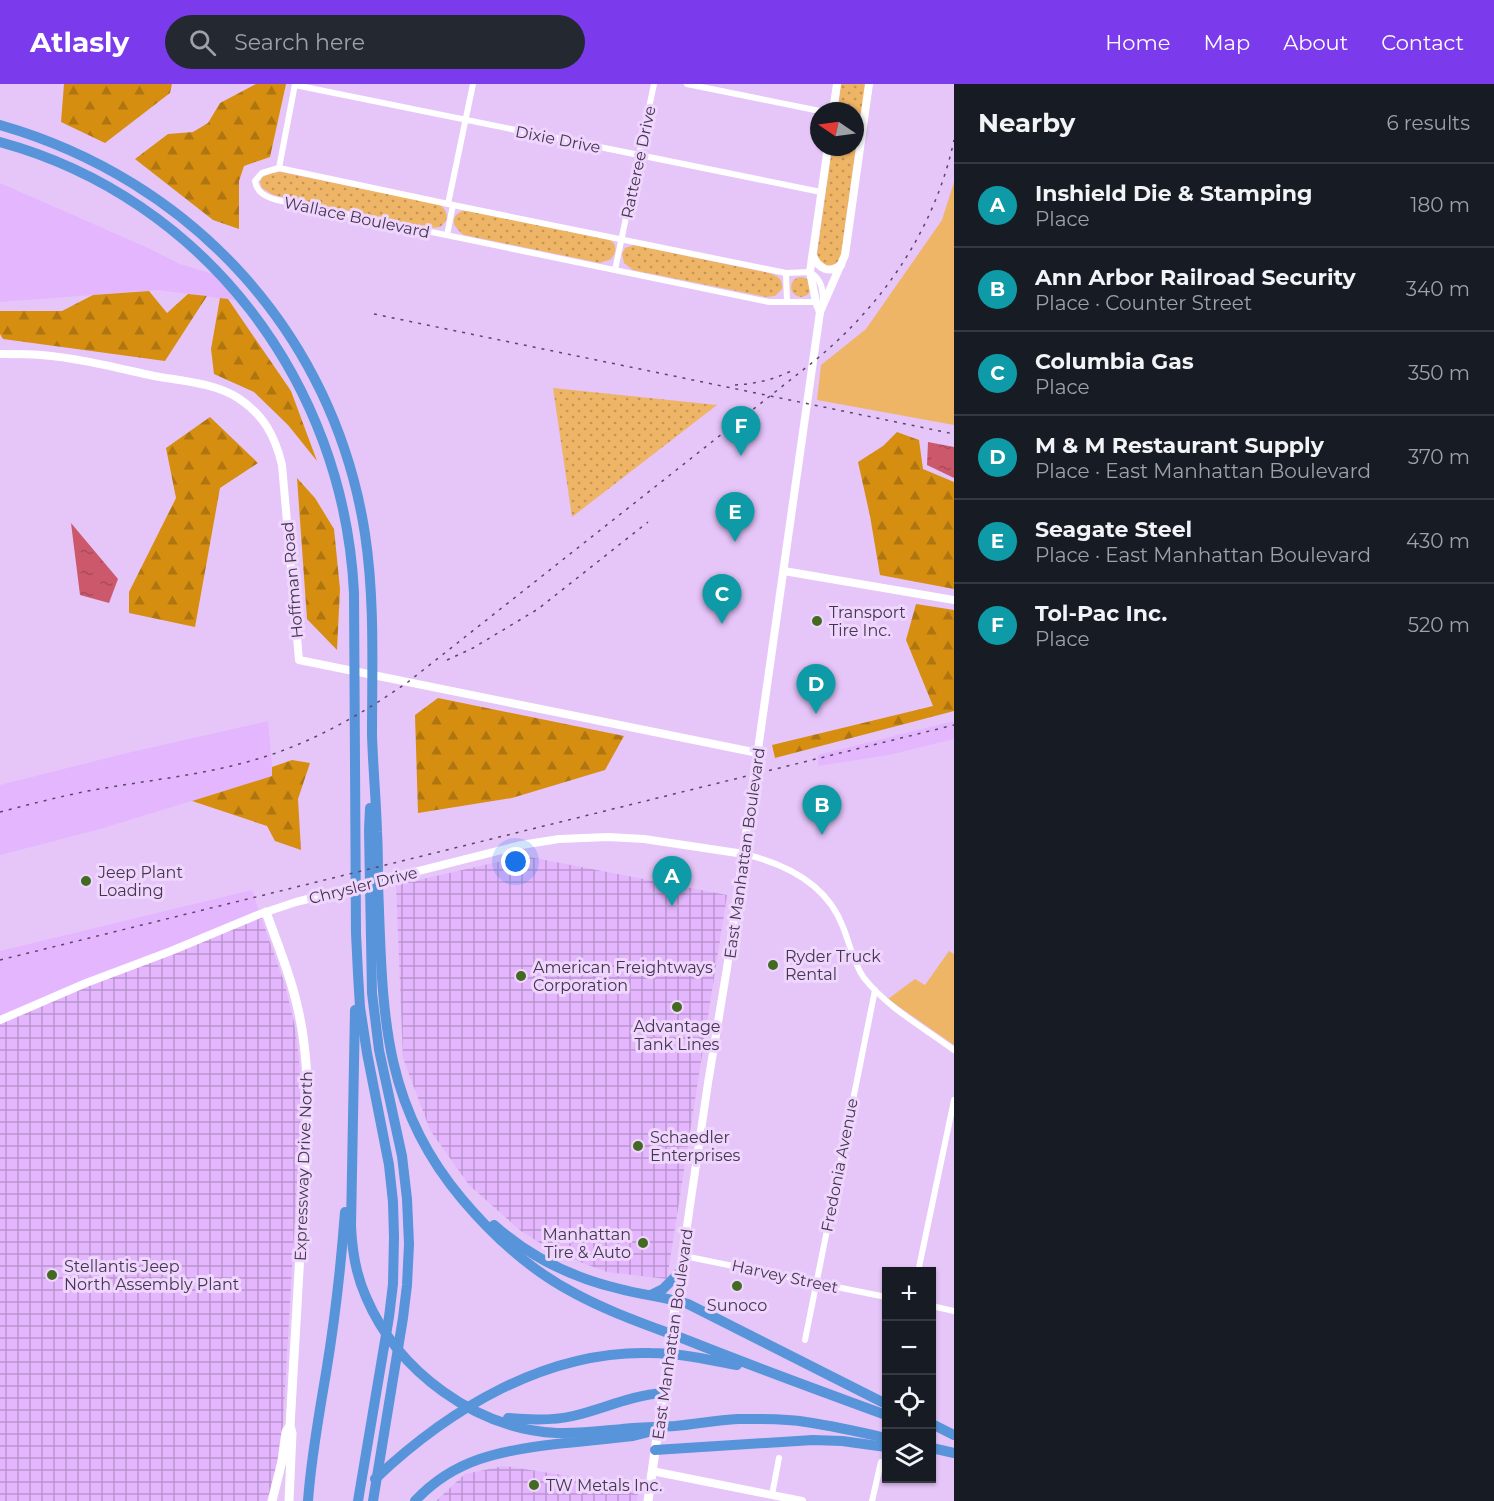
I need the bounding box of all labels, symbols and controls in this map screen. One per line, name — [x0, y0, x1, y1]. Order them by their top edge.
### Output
search box — [165, 15, 585, 69]
text: Atlasly — [30, 25, 129, 59]
icon: search — [186, 26, 219, 59]
text: Search here — [234, 29, 365, 56]
text: Home — [1105, 30, 1170, 55]
text: Map — [1203, 30, 1250, 55]
text: About — [1283, 30, 1348, 55]
text: Contact — [1381, 30, 1464, 55]
north arrow — [810, 102, 864, 156]
street label: Ratteree Drive — [617, 104, 660, 220]
text: Nearby — [978, 107, 1075, 139]
text: 6 results — [1386, 111, 1470, 135]
street label: Dixie Drive — [514, 122, 602, 157]
text: Inshield Die & Stamping — [1035, 180, 1312, 207]
street label: Wallace Boulevard — [282, 193, 432, 242]
text: A — [990, 193, 1005, 217]
text: 180 m — [1410, 193, 1470, 217]
text: Place — [1035, 207, 1090, 231]
text: Ann Arbor Railroad Security — [1035, 264, 1356, 291]
text: B — [990, 277, 1005, 301]
text: 340 m — [1406, 277, 1470, 301]
text: Place · Counter Street — [1035, 291, 1252, 315]
text: Columbia Gas — [1035, 348, 1194, 375]
text: C — [990, 361, 1005, 385]
text: 350 m — [1408, 361, 1470, 385]
text: Place — [1035, 375, 1090, 399]
pin: F — [722, 406, 760, 456]
text: M & M Restaurant Supply — [1035, 432, 1324, 459]
text: D — [989, 445, 1006, 469]
text: 370 m — [1408, 445, 1470, 469]
text: Place · East Manhattan Boulevard — [1035, 459, 1371, 483]
pin: E — [716, 492, 754, 542]
text: Seagate Steel — [1035, 516, 1192, 543]
street label: Hoffman Road — [278, 521, 307, 639]
text: E — [991, 529, 1004, 553]
text: 430 m — [1406, 529, 1470, 553]
text: Place · East Manhattan Boulevard — [1035, 543, 1371, 567]
pin: C — [702, 574, 742, 624]
text: Tol-Pac Inc. — [1035, 600, 1167, 627]
place label: Transport Tire Inc. — [829, 603, 906, 640]
text: F — [991, 613, 1004, 637]
text: 520 m — [1408, 613, 1470, 637]
marker: Transport Tire Inc. — [810, 614, 824, 628]
text: Place — [1035, 627, 1090, 651]
pin: D — [796, 664, 836, 714]
street label: East Manhattan Boulevard — [720, 746, 769, 960]
pin: B — [802, 786, 842, 835]
your location — [501, 847, 530, 876]
pin: A — [652, 856, 692, 906]
place label: Jeep Plant Loading — [97, 863, 183, 900]
street label: Chrysler Drive — [307, 863, 419, 908]
marker: Jeep Plant Loading — [79, 874, 93, 888]
place label: Ryder Truck Rental — [785, 947, 881, 984]
place label: American Freightways Corporation — [533, 958, 713, 995]
marker: Ryder Truck Rental — [766, 958, 780, 972]
marker: American Freightways Corporation — [514, 969, 528, 983]
marker: Advantage Tank Lines — [670, 1000, 684, 1014]
place label: Advantage Tank Lines — [633, 1017, 721, 1054]
street label: Expressway Drive North — [291, 1071, 316, 1261]
street label: Fredonia Avenue — [817, 1097, 862, 1234]
place label: Schaedler Enterprises — [650, 1128, 741, 1165]
marker: Schaedler Enterprises — [631, 1139, 645, 1153]
place label: Manhattan Tire & Auto — [543, 1225, 631, 1262]
street label: East Manhattan Boulevard — [648, 1227, 697, 1441]
marker: Manhattan Tire & Auto — [636, 1236, 650, 1250]
street label: Harvey Street — [730, 1256, 840, 1297]
place label: Stellantis Jeep North Assembly Plant — [64, 1257, 240, 1294]
map controls — [882, 1267, 936, 1483]
button: + — [882, 1267, 936, 1321]
marker: Stellantis Jeep North Assembly Plant — [45, 1268, 59, 1282]
marker: Sunoco — [730, 1279, 744, 1293]
place label: Sunoco — [707, 1296, 767, 1315]
button: − — [882, 1321, 936, 1375]
button: locate — [882, 1375, 936, 1429]
button: layers — [882, 1429, 936, 1483]
place label: TW Metals Inc. — [546, 1476, 662, 1495]
marker: TW Metals Inc. — [527, 1478, 541, 1492]

